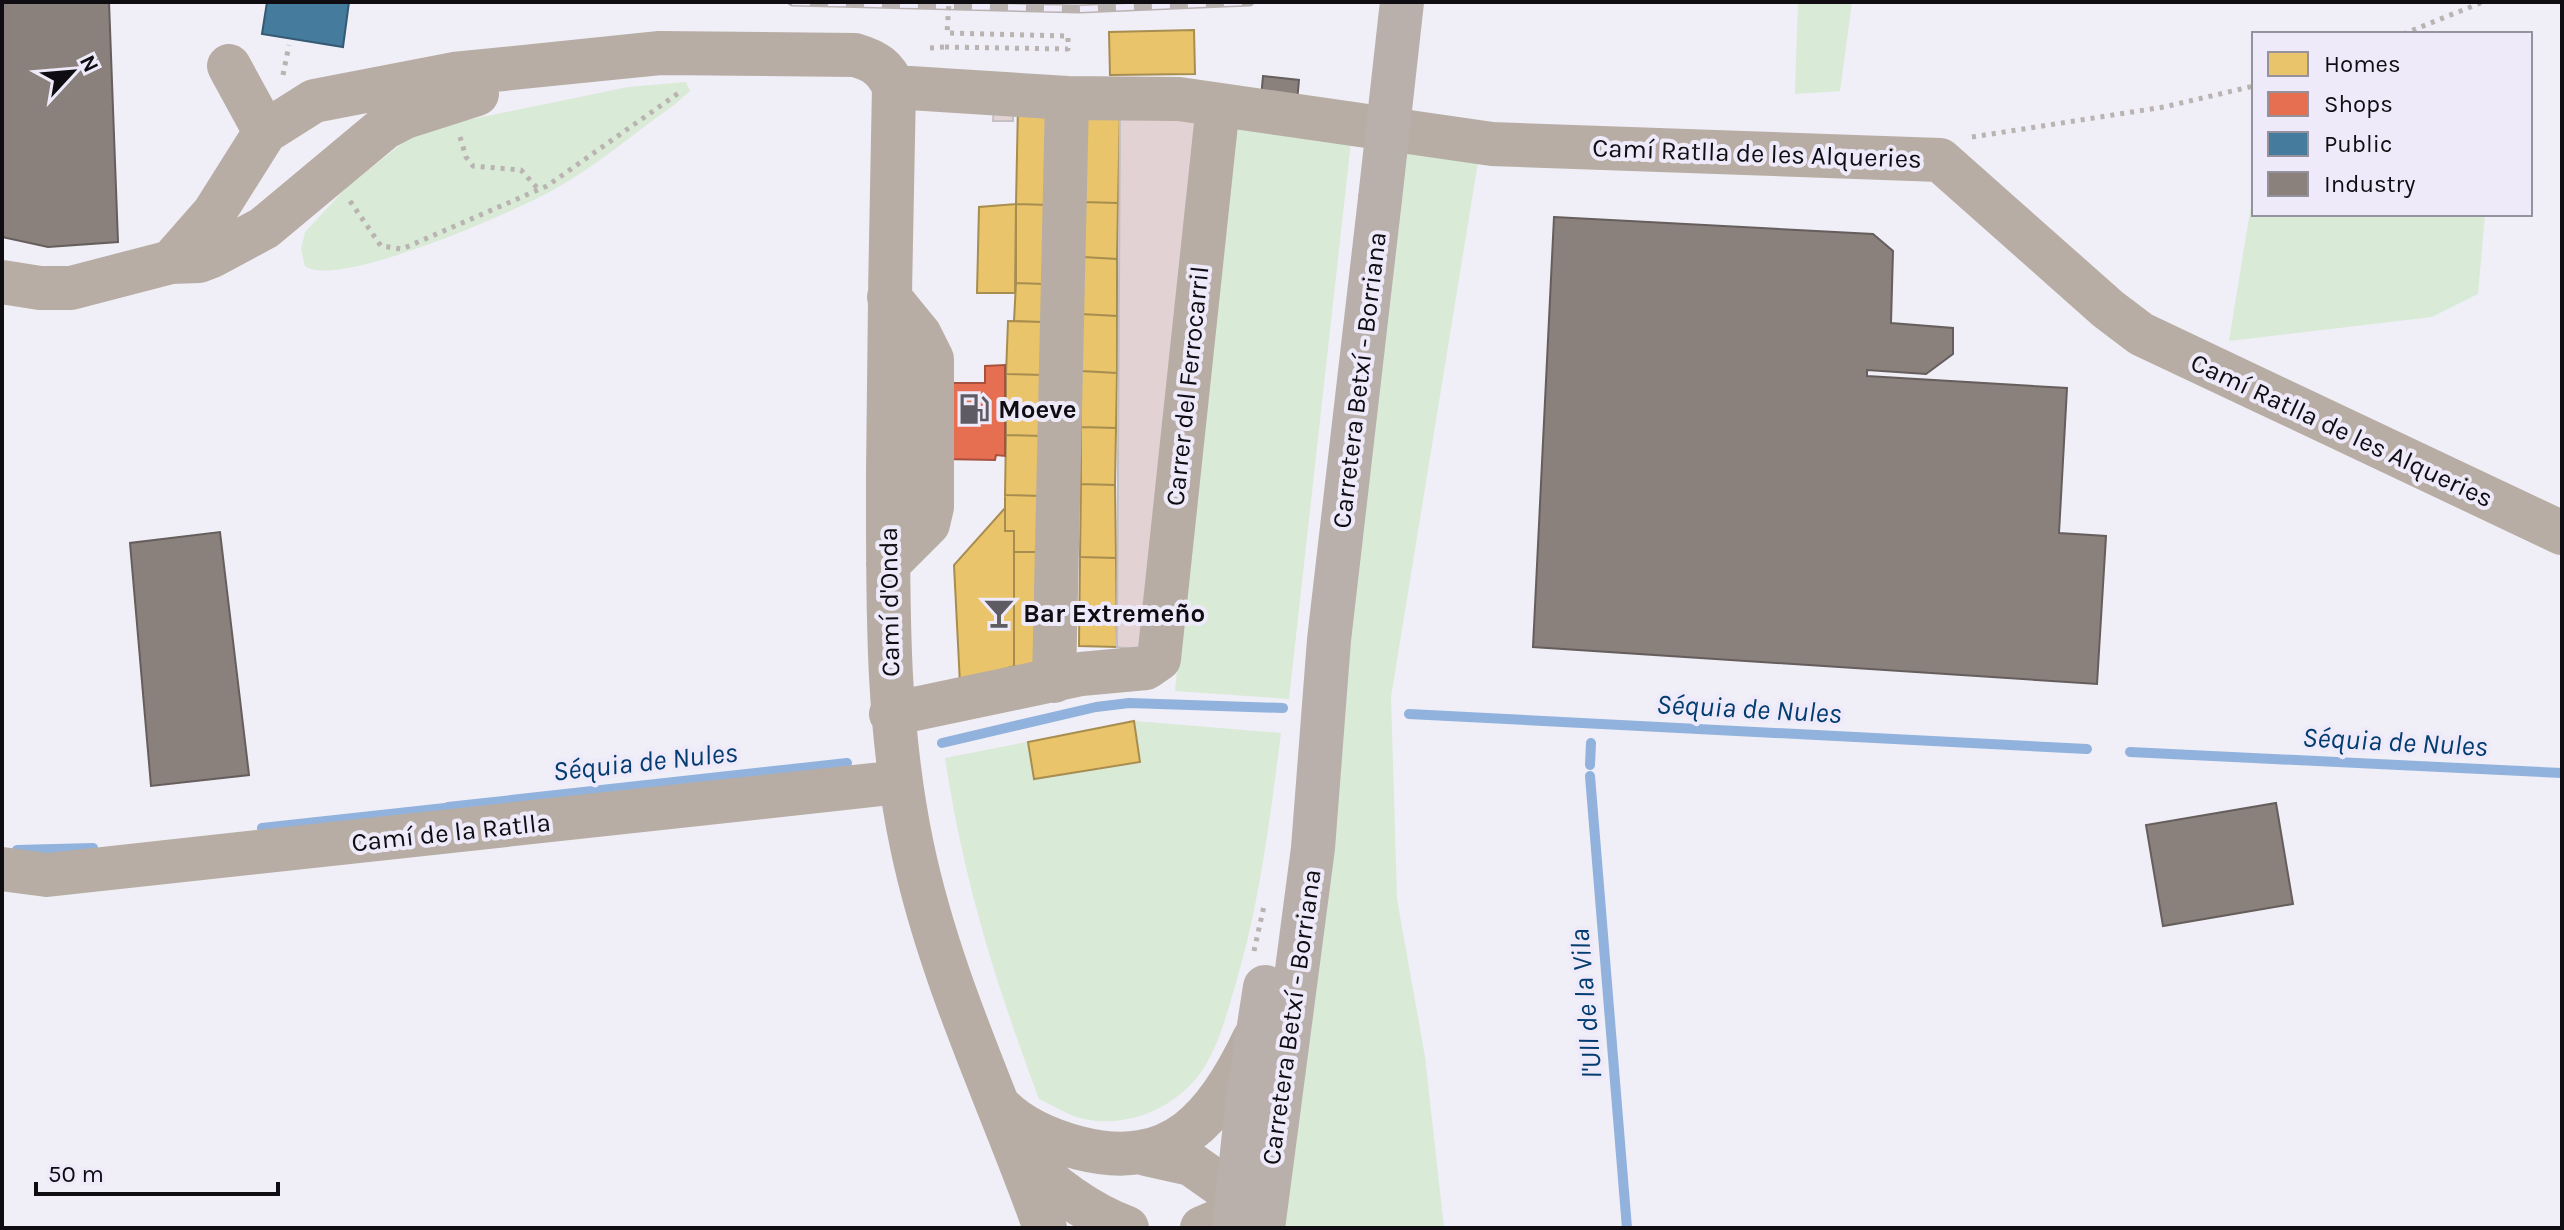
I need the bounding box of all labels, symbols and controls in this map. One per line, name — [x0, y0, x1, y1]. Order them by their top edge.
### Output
north arrow — [32, 32, 112, 112]
legend — [2252, 32, 2532, 216]
text: Homes — [2324, 50, 2401, 78]
text: N — [74, 51, 104, 76]
text: Shops — [2324, 90, 2393, 118]
text: Public — [2324, 130, 2392, 158]
street label: Camí Ratlla de les Alqueries — [1592, 132, 1922, 175]
text: Industry — [2324, 170, 2415, 198]
street label: Carretera Betxí - Borriana — [1326, 230, 1393, 530]
street label: Carrer del Ferrocarril — [1159, 265, 1216, 508]
street label: Camí Ratlla de les Alqueries — [2186, 347, 2498, 514]
fuel station icon: Moeve — [957, 392, 991, 426]
place label: Moeve — [998, 394, 1077, 425]
street label: Camí d'Onda — [873, 527, 906, 677]
bar icon: Bar Extremeño — [982, 596, 1016, 630]
place label: Bar Extremeño — [1023, 598, 1205, 629]
water label: Séquia de Nules — [1655, 687, 1842, 730]
water label: Séquia de Nules — [2301, 720, 2488, 763]
water label: Séquia de Nules — [551, 735, 739, 788]
street label: Camí de la Ratlla — [350, 807, 552, 858]
street label: Carretera Betxí - Borriana — [1255, 867, 1328, 1167]
water label: l'Ull de la Vila — [1562, 927, 1609, 1081]
scale bar — [36, 1146, 278, 1196]
text: 50 m — [48, 1160, 104, 1188]

